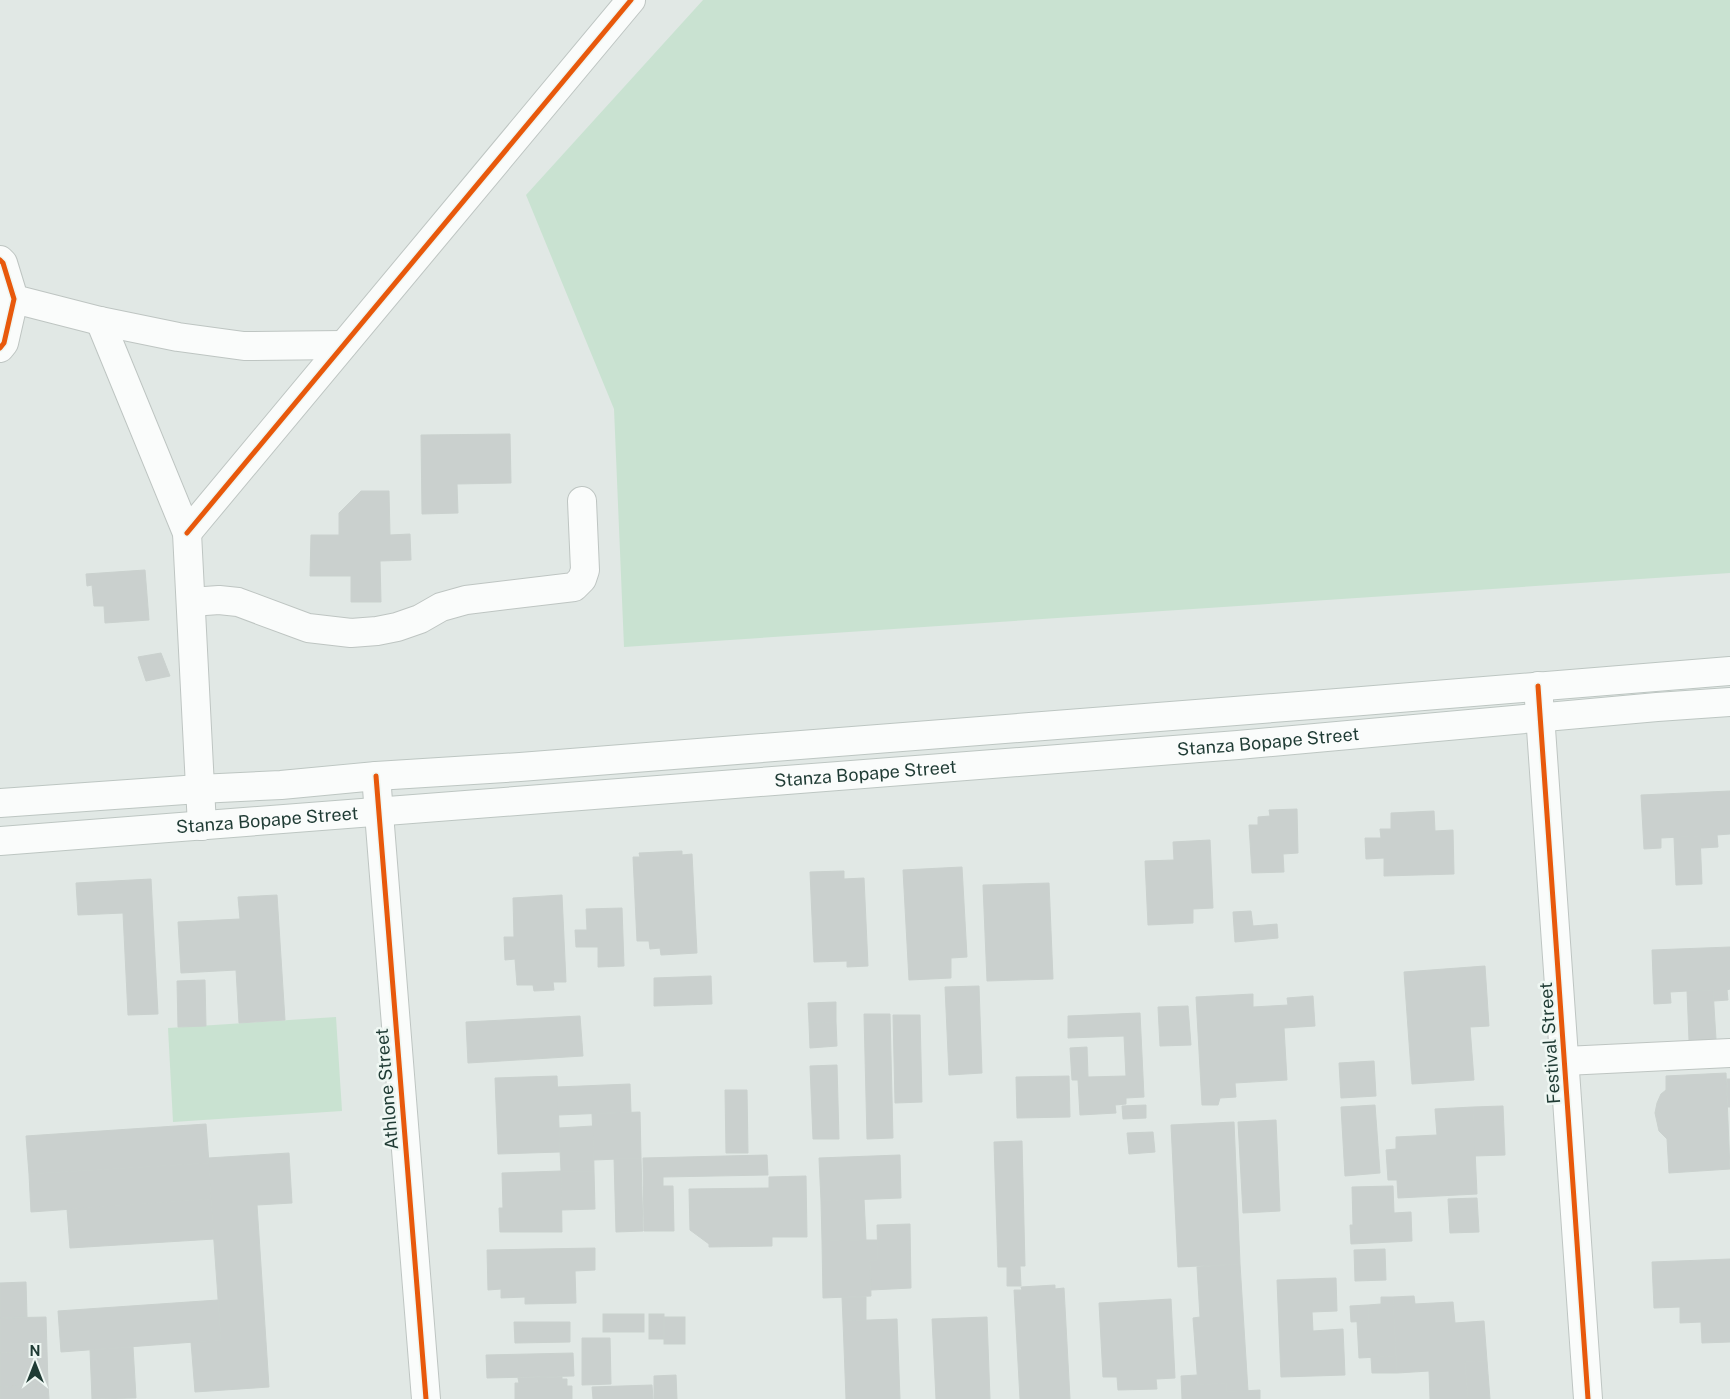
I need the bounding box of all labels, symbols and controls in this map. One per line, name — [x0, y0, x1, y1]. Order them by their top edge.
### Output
street label: Stanza Bopape Street — [1176, 723, 1360, 760]
street label: Stanza Bopape Street — [773, 756, 957, 791]
street label: Stanza Bopape Street — [175, 802, 359, 837]
street label: Festival Street — [1535, 981, 1564, 1105]
street label: Athlone Street — [371, 1027, 402, 1151]
north arrow — [10, 1339, 60, 1389]
text: N — [30, 1343, 40, 1359]

